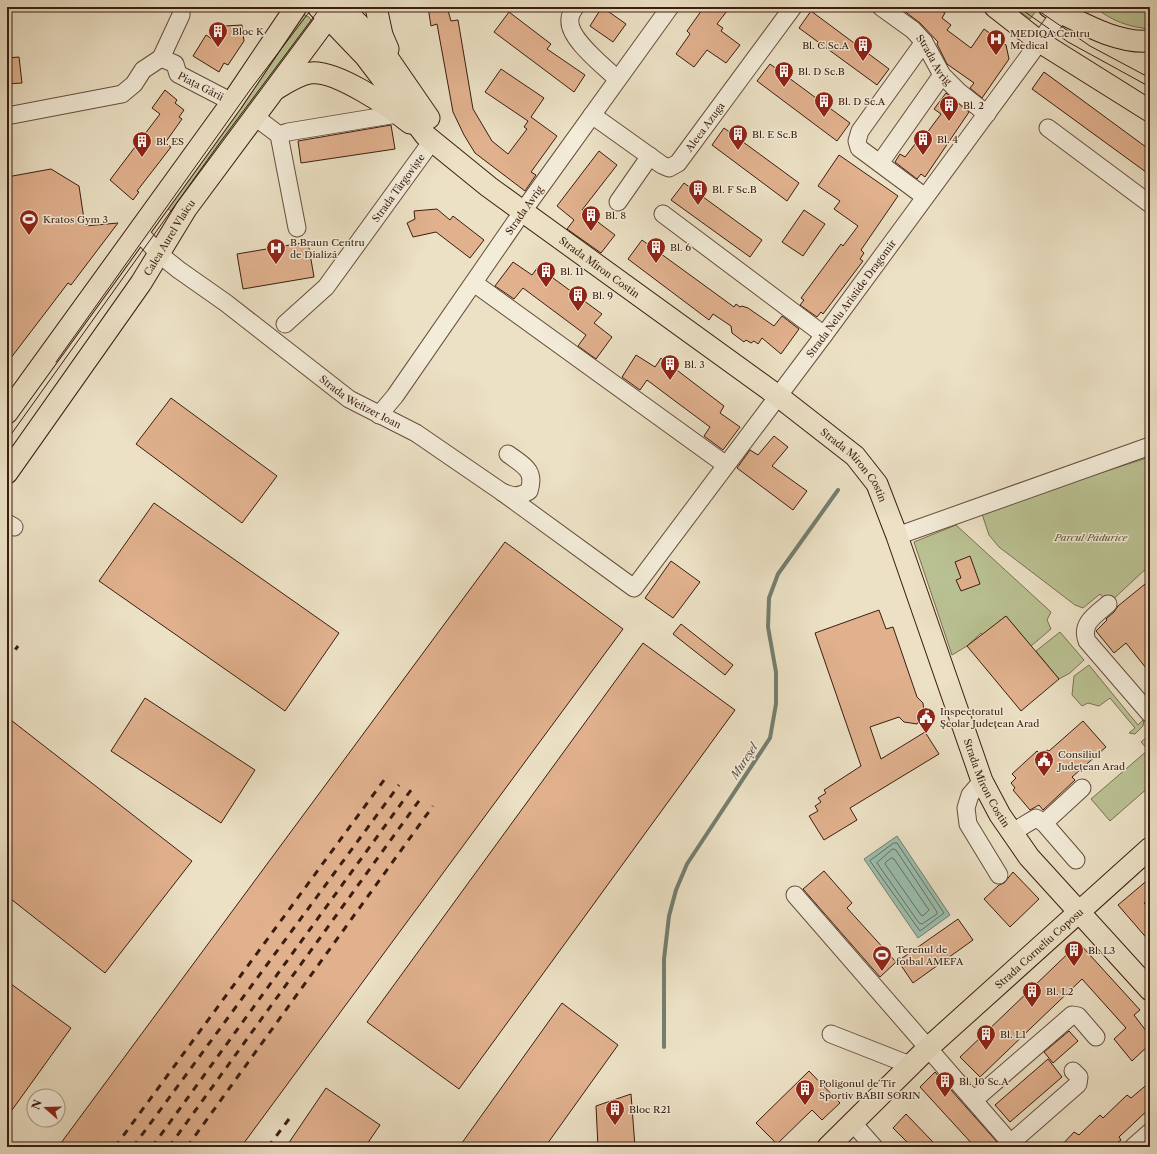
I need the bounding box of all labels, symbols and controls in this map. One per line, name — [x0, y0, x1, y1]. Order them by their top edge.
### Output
building icon: Bloc K — [207, 20, 229, 48]
place label: Bloc K — [232, 25, 265, 38]
place label: MEDIQA Centru Medical — [1010, 27, 1090, 52]
hospital icon: MEDIQA Centru Medical — [985, 28, 1007, 56]
street label: Strada Avrig — [914, 31, 955, 88]
building icon: Bl. C Sc.A — [852, 34, 874, 62]
place label: Bl. C Sc.A — [802, 39, 850, 52]
building icon: Bl. D Sc.B — [773, 60, 795, 88]
place label: Bl. D Sc.B — [798, 65, 845, 78]
street label: Piața Gării — [176, 69, 226, 103]
building icon: Bl. D Sc.A — [813, 90, 835, 118]
building icon: Bl. 2 — [938, 94, 960, 122]
place label: Bl. D Sc.A — [838, 95, 886, 108]
street label: Aleea Azuga — [682, 99, 728, 155]
place label: Bl. 2 — [963, 99, 984, 112]
building icon: Bl. E Sc.B — [727, 123, 749, 151]
place label: Bl. E Sc.B — [752, 128, 798, 141]
building icon: Bl. 4 — [912, 128, 934, 156]
building icon: Bl. ES — [131, 130, 153, 158]
place label: Bl. 4 — [937, 133, 958, 146]
place label: Bl. ES — [156, 135, 184, 148]
street label: Strada Târgoviște — [369, 150, 428, 225]
building icon: Bl. F Sc.B — [687, 178, 709, 206]
street label: Strada Avrig — [502, 182, 546, 237]
place label: Bl. F Sc.B — [712, 183, 757, 196]
street label: Calea Aurel Vlaicu — [140, 197, 198, 278]
building icon: Bl. 8 — [580, 204, 602, 232]
sports icon: Kratos Gym 3 — [18, 208, 40, 236]
place label: Bl. 8 — [605, 209, 626, 222]
place label: Kratos Gym 3 — [43, 213, 108, 226]
street label: Strada Miron Costin — [557, 233, 643, 301]
place label: B Braun Centru de Dializă — [290, 236, 365, 261]
building icon: Bl. 6 — [645, 236, 667, 264]
street label: Strada Nelu Aristide Dragomir — [803, 236, 899, 360]
hospital icon: B Braun Centru de Dializă — [265, 237, 287, 265]
place label: Bl. 6 — [670, 241, 691, 254]
building icon: Bl. 11 — [535, 260, 557, 288]
place label: Bl. 11 — [560, 265, 584, 278]
building icon: Bl. 9 — [567, 284, 589, 312]
place label: Bl. 9 — [592, 289, 613, 302]
building icon: Bl. 3 — [659, 353, 681, 381]
place label: Bl. 3 — [684, 358, 705, 371]
street label: Strada Weitzer Ioan — [317, 372, 404, 431]
street label: Strada Miron Costin — [818, 425, 890, 504]
park label: Parcul Pădurice — [1054, 531, 1129, 544]
place label: Inspectoratul Şcolar Judeţean Arad — [940, 705, 1039, 730]
public building icon: Inspectoratul Şcolar Judeţean Arad — [915, 706, 937, 734]
street label: Strada Miron Costin — [961, 737, 1013, 830]
water label: Mureșel — [726, 739, 762, 784]
place label: Consiliul Județean Arad — [1056, 748, 1125, 773]
public building icon: Consiliul Județean Arad — [1033, 749, 1055, 777]
street label: Strada Corneliu Coposu — [992, 905, 1086, 991]
building icon: Bl. L3 — [1063, 939, 1085, 967]
place label: Terenul de fotbal AMEFA — [896, 943, 964, 968]
sports icon: Terenul de fotbal AMEFA — [871, 944, 893, 972]
place label: Bl. L3 — [1088, 944, 1115, 957]
building icon: Bl. L2 — [1021, 980, 1043, 1008]
place label: Bl. L2 — [1046, 985, 1074, 998]
building icon: Bl. L1 — [975, 1023, 997, 1051]
place label: Bl. L1 — [1000, 1028, 1027, 1041]
building icon: Bl. 10 Sc.A — [934, 1070, 956, 1098]
place label: Bl. 10 Sc.A — [959, 1075, 1009, 1088]
place label: Poligonul de Tir Sportiv BABII SORIN — [819, 1077, 921, 1102]
building icon: Poligonul de Tir Sportiv BABII SORIN — [794, 1078, 816, 1106]
north arrow — [26, 1088, 66, 1128]
text: N — [28, 1097, 45, 1111]
building icon: Bloc R21 — [604, 1098, 626, 1126]
place label: Bloc R21 — [629, 1103, 672, 1116]

